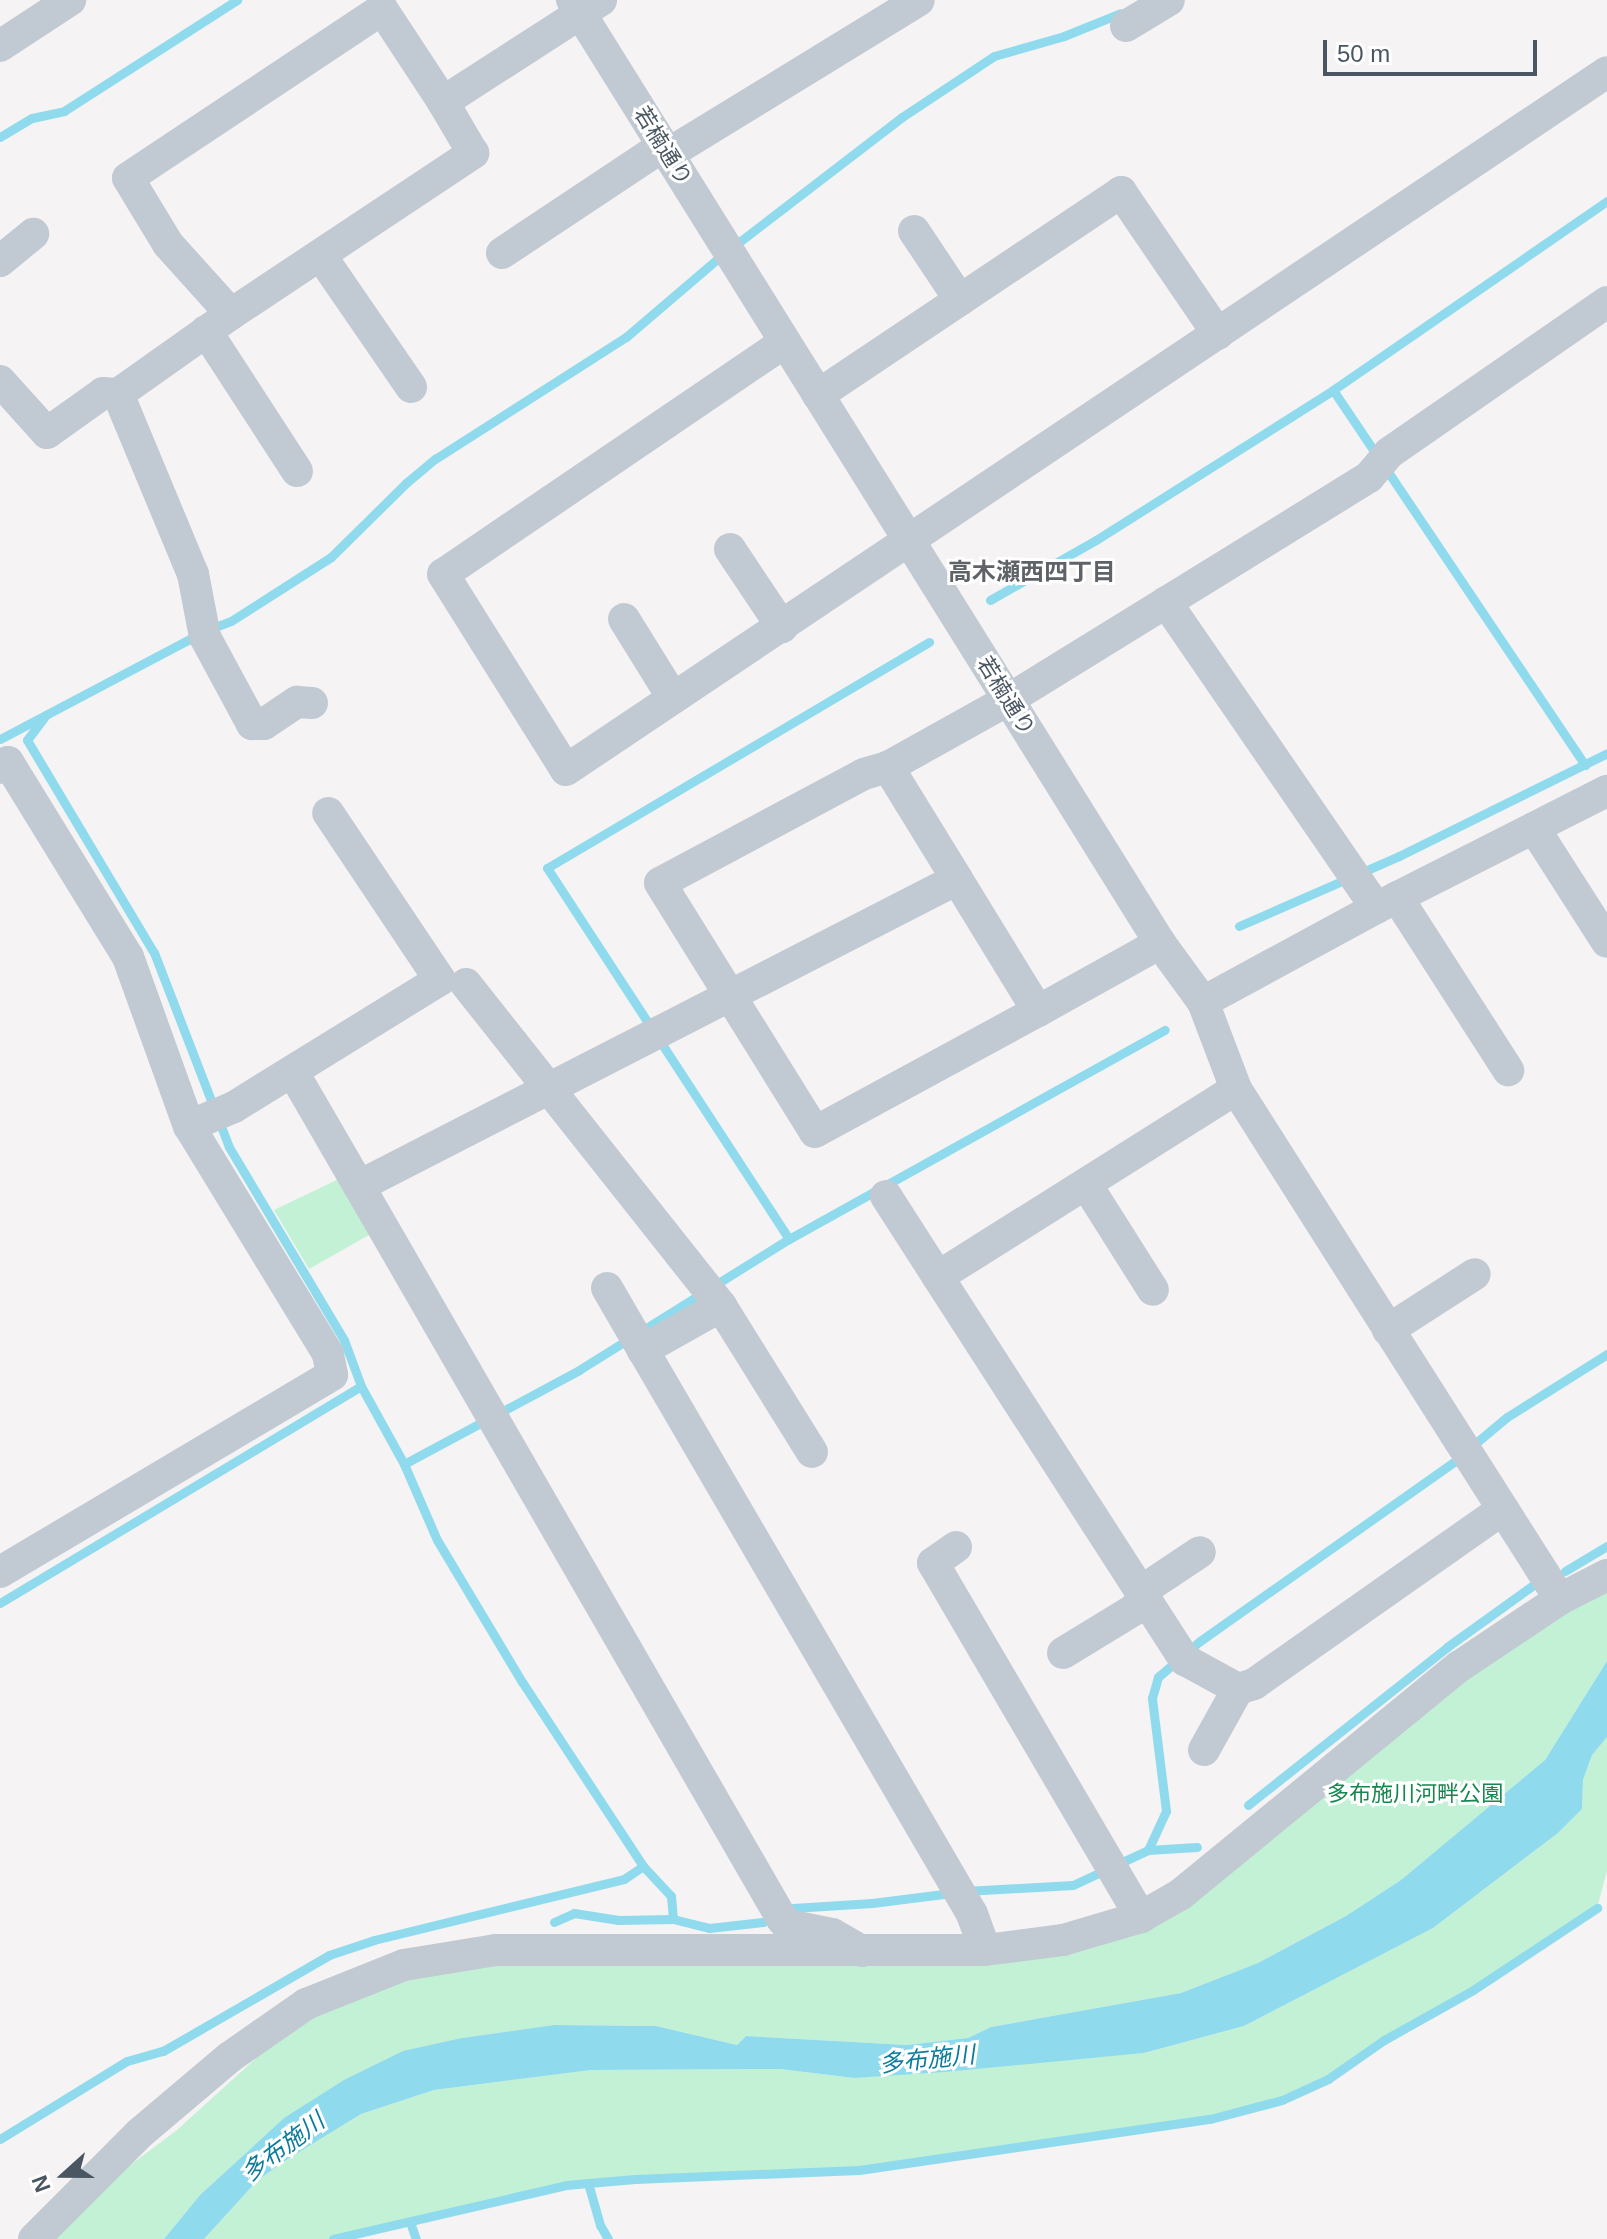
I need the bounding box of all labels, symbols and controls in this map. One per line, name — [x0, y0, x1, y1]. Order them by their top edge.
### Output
scale bar — [1327, 24, 1541, 74]
text: 50 m — [1337, 40, 1390, 67]
street label: 若楠通り — [628, 102, 698, 190]
district label: 高木瀬西四丁目 — [948, 558, 1116, 586]
street label: 若楠通り — [971, 652, 1041, 740]
park label: 多布施川河畔公園 — [1327, 1781, 1503, 1807]
water label: 多布施川 — [878, 2040, 976, 2078]
water label: 多布施川 — [236, 2107, 330, 2187]
north arrow — [24, 2135, 104, 2215]
text: N — [27, 2172, 56, 2196]

